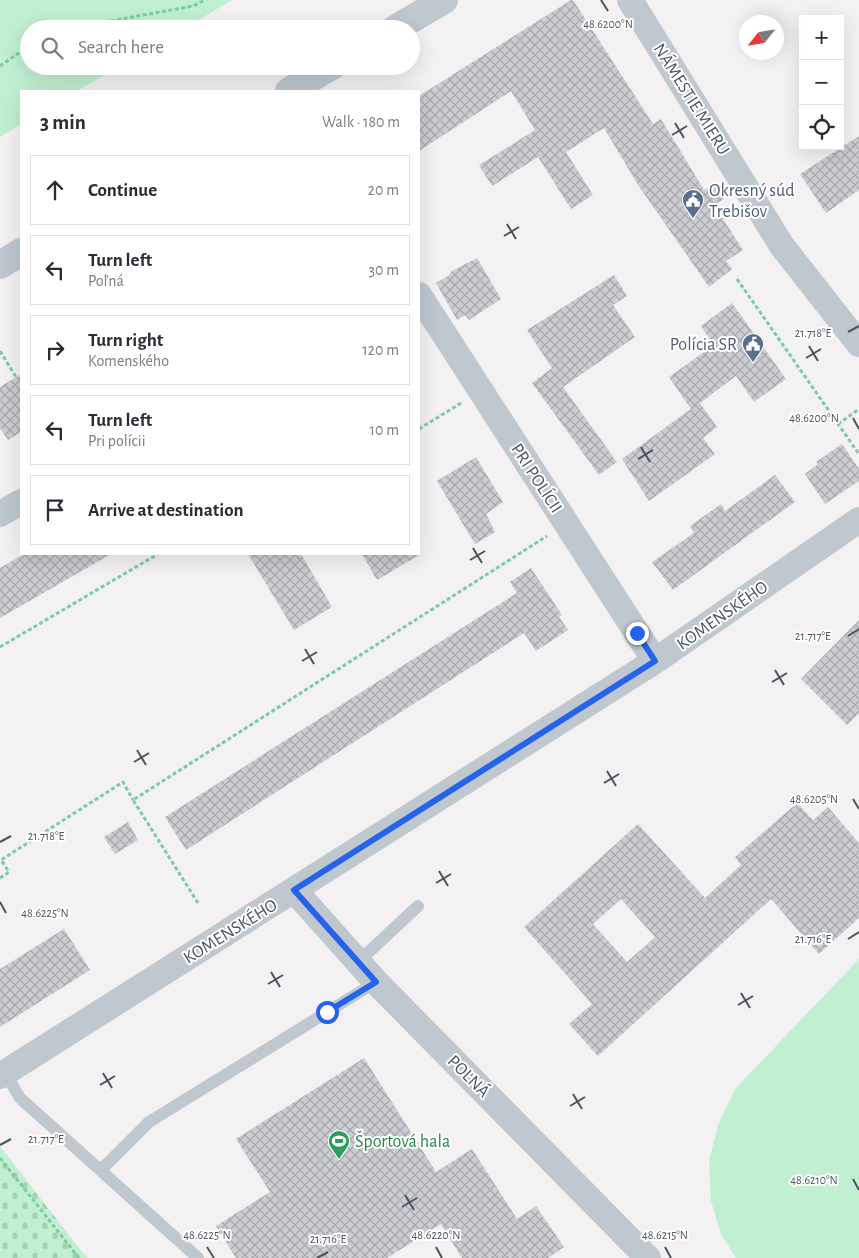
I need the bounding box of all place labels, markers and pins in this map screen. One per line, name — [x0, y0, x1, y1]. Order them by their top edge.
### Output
place label: Okresný súd Trebišov — [709, 182, 794, 221]
public building icon: Okresný súd Trebišov — [681, 188, 705, 219]
public building icon: Polícia SR — [741, 332, 765, 363]
place label: Polícia SR — [670, 336, 737, 354]
sports icon: Športová hala — [327, 1129, 351, 1160]
place label: Športová hala — [355, 1130, 450, 1151]

